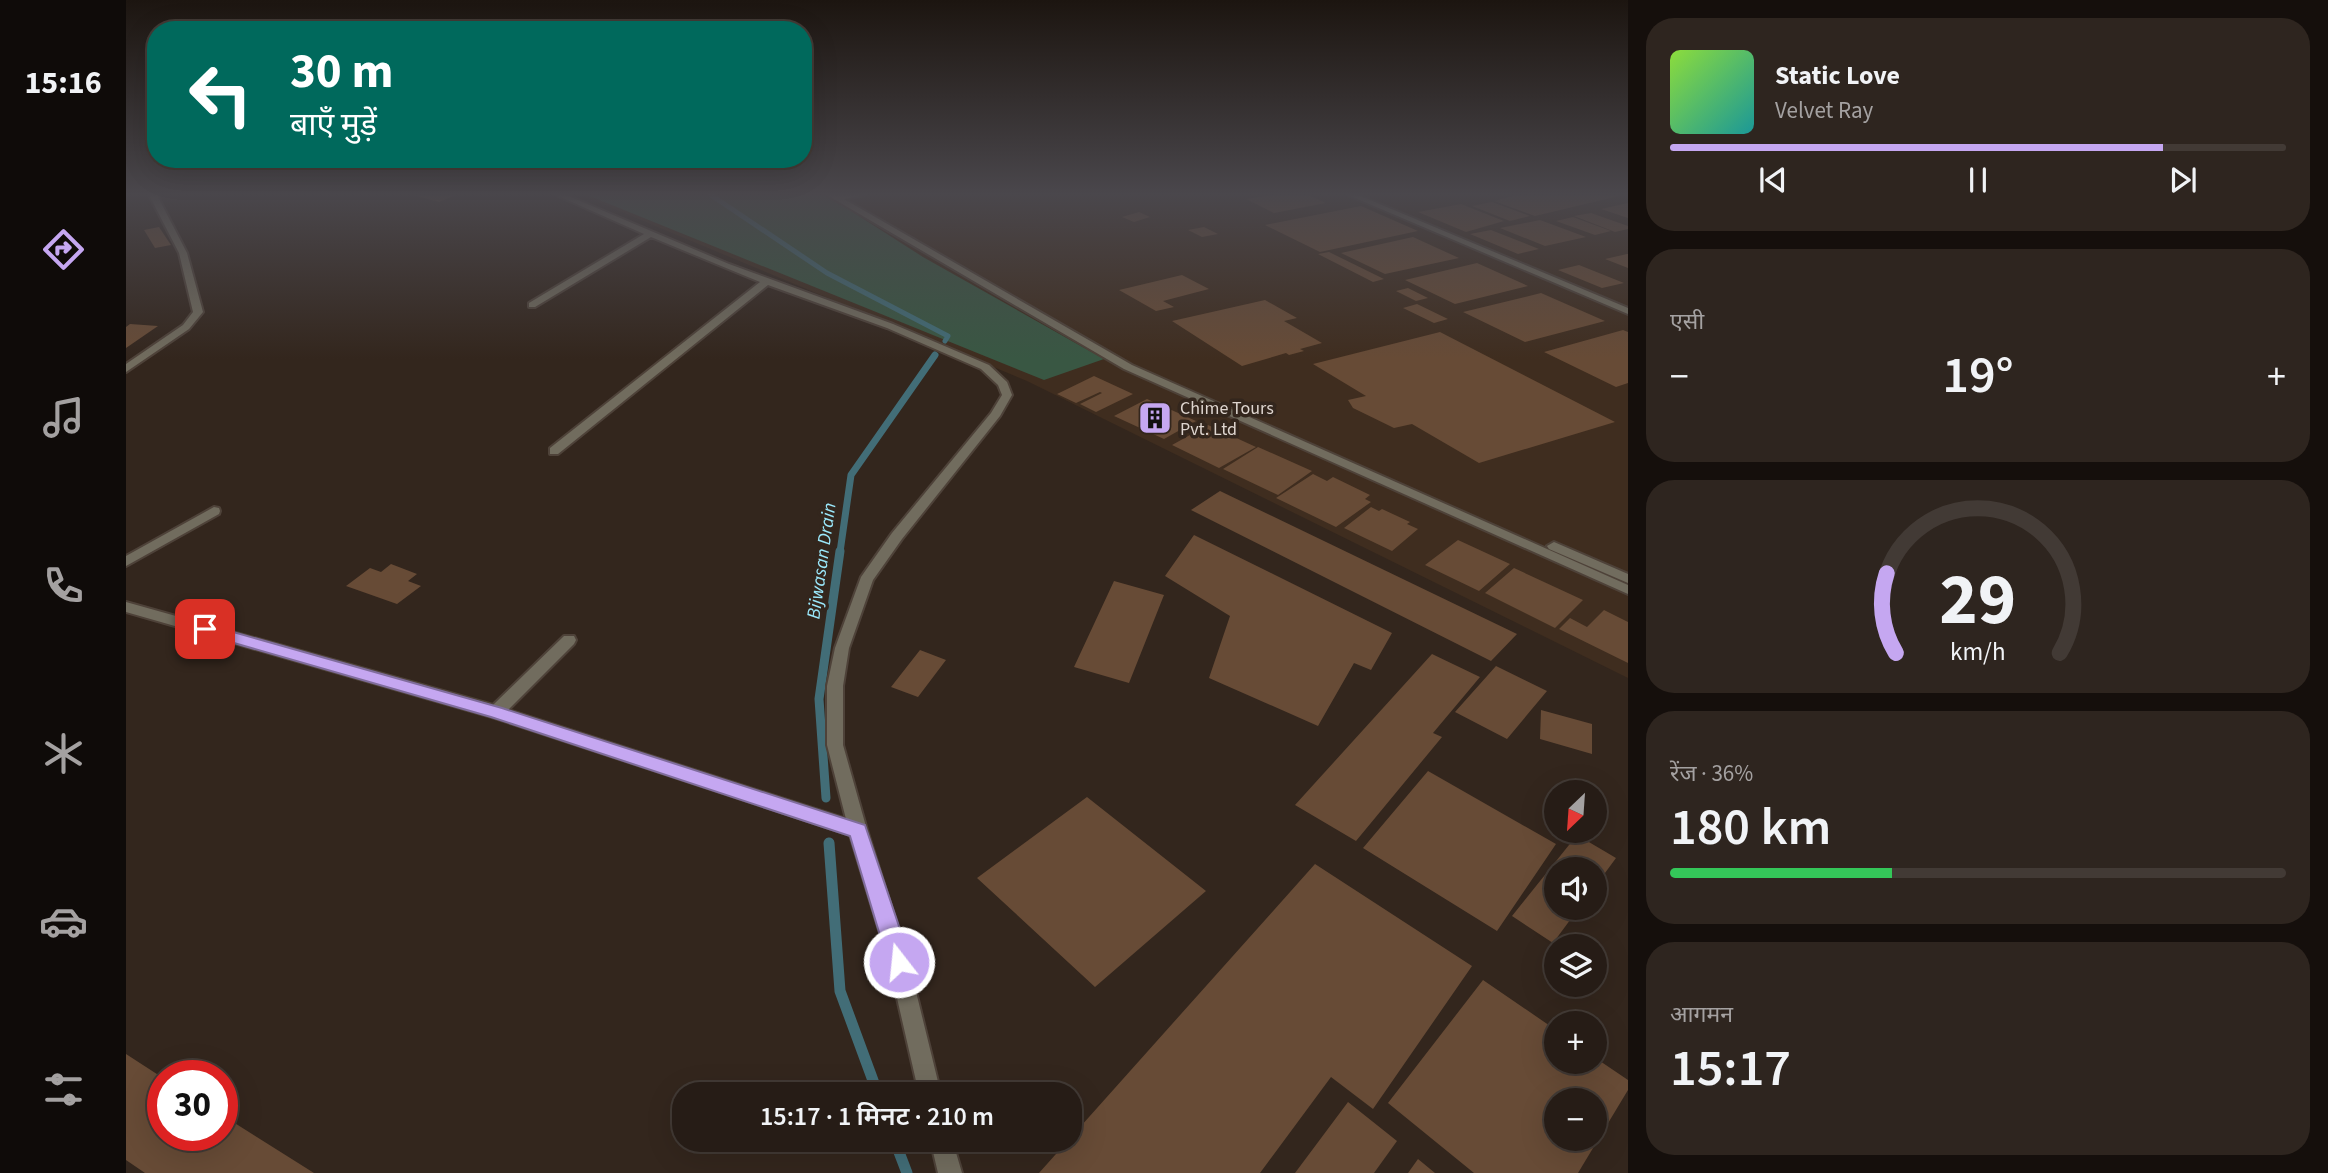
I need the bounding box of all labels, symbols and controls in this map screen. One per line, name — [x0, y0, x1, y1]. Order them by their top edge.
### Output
text: 30 m — [290, 37, 394, 107]
icon: left — [175, 49, 266, 140]
text: Static Love — [1775, 57, 1900, 94]
text: 15:16 — [24, 60, 102, 106]
text: Velvet Ray — [1775, 94, 1873, 127]
text: बाएँ मुड़ें — [290, 102, 377, 148]
icon: previous — [1754, 161, 1792, 199]
icon: pause — [1959, 161, 1997, 199]
icon: next — [2164, 161, 2202, 199]
icon: directions — [39, 225, 88, 274]
text: एसी — [1670, 305, 1704, 338]
text: 19° — [1942, 339, 2014, 413]
text: − — [1670, 350, 1689, 404]
text: + — [2267, 350, 2286, 404]
icon: music — [39, 393, 88, 442]
place label: Chime Tours Pvt. Ltd — [1180, 396, 1274, 442]
building icon: Chime Tours Pvt. Ltd — [1136, 399, 1174, 437]
water label: Bijwasan Drain — [800, 501, 844, 621]
text: 29 — [1940, 548, 2016, 652]
icon: phone — [39, 561, 88, 610]
pin — [175, 599, 235, 659]
icon: arrive — [186, 610, 224, 648]
text: km/h — [1950, 633, 2006, 669]
icon: climate — [39, 729, 88, 778]
text: रेंज · 36% — [1670, 757, 1753, 790]
north arrow — [1544, 780, 1606, 844]
map controls — [1544, 780, 1607, 1151]
text: 180 km — [1670, 791, 1831, 865]
button: sound — [1544, 857, 1607, 920]
icon: car — [39, 897, 88, 946]
position arrow — [862, 925, 936, 999]
button: layers — [1544, 934, 1607, 997]
text: आगमन — [1670, 998, 1733, 1031]
button: + — [1544, 1011, 1607, 1074]
text: 15:17 — [1670, 1032, 1791, 1106]
speed limit sign: 30 — [147, 1060, 238, 1151]
icon: filters — [39, 1065, 88, 1114]
button: − — [1544, 1088, 1607, 1151]
text: 15:17 · 1 मिनट · 210 m — [760, 1098, 994, 1135]

